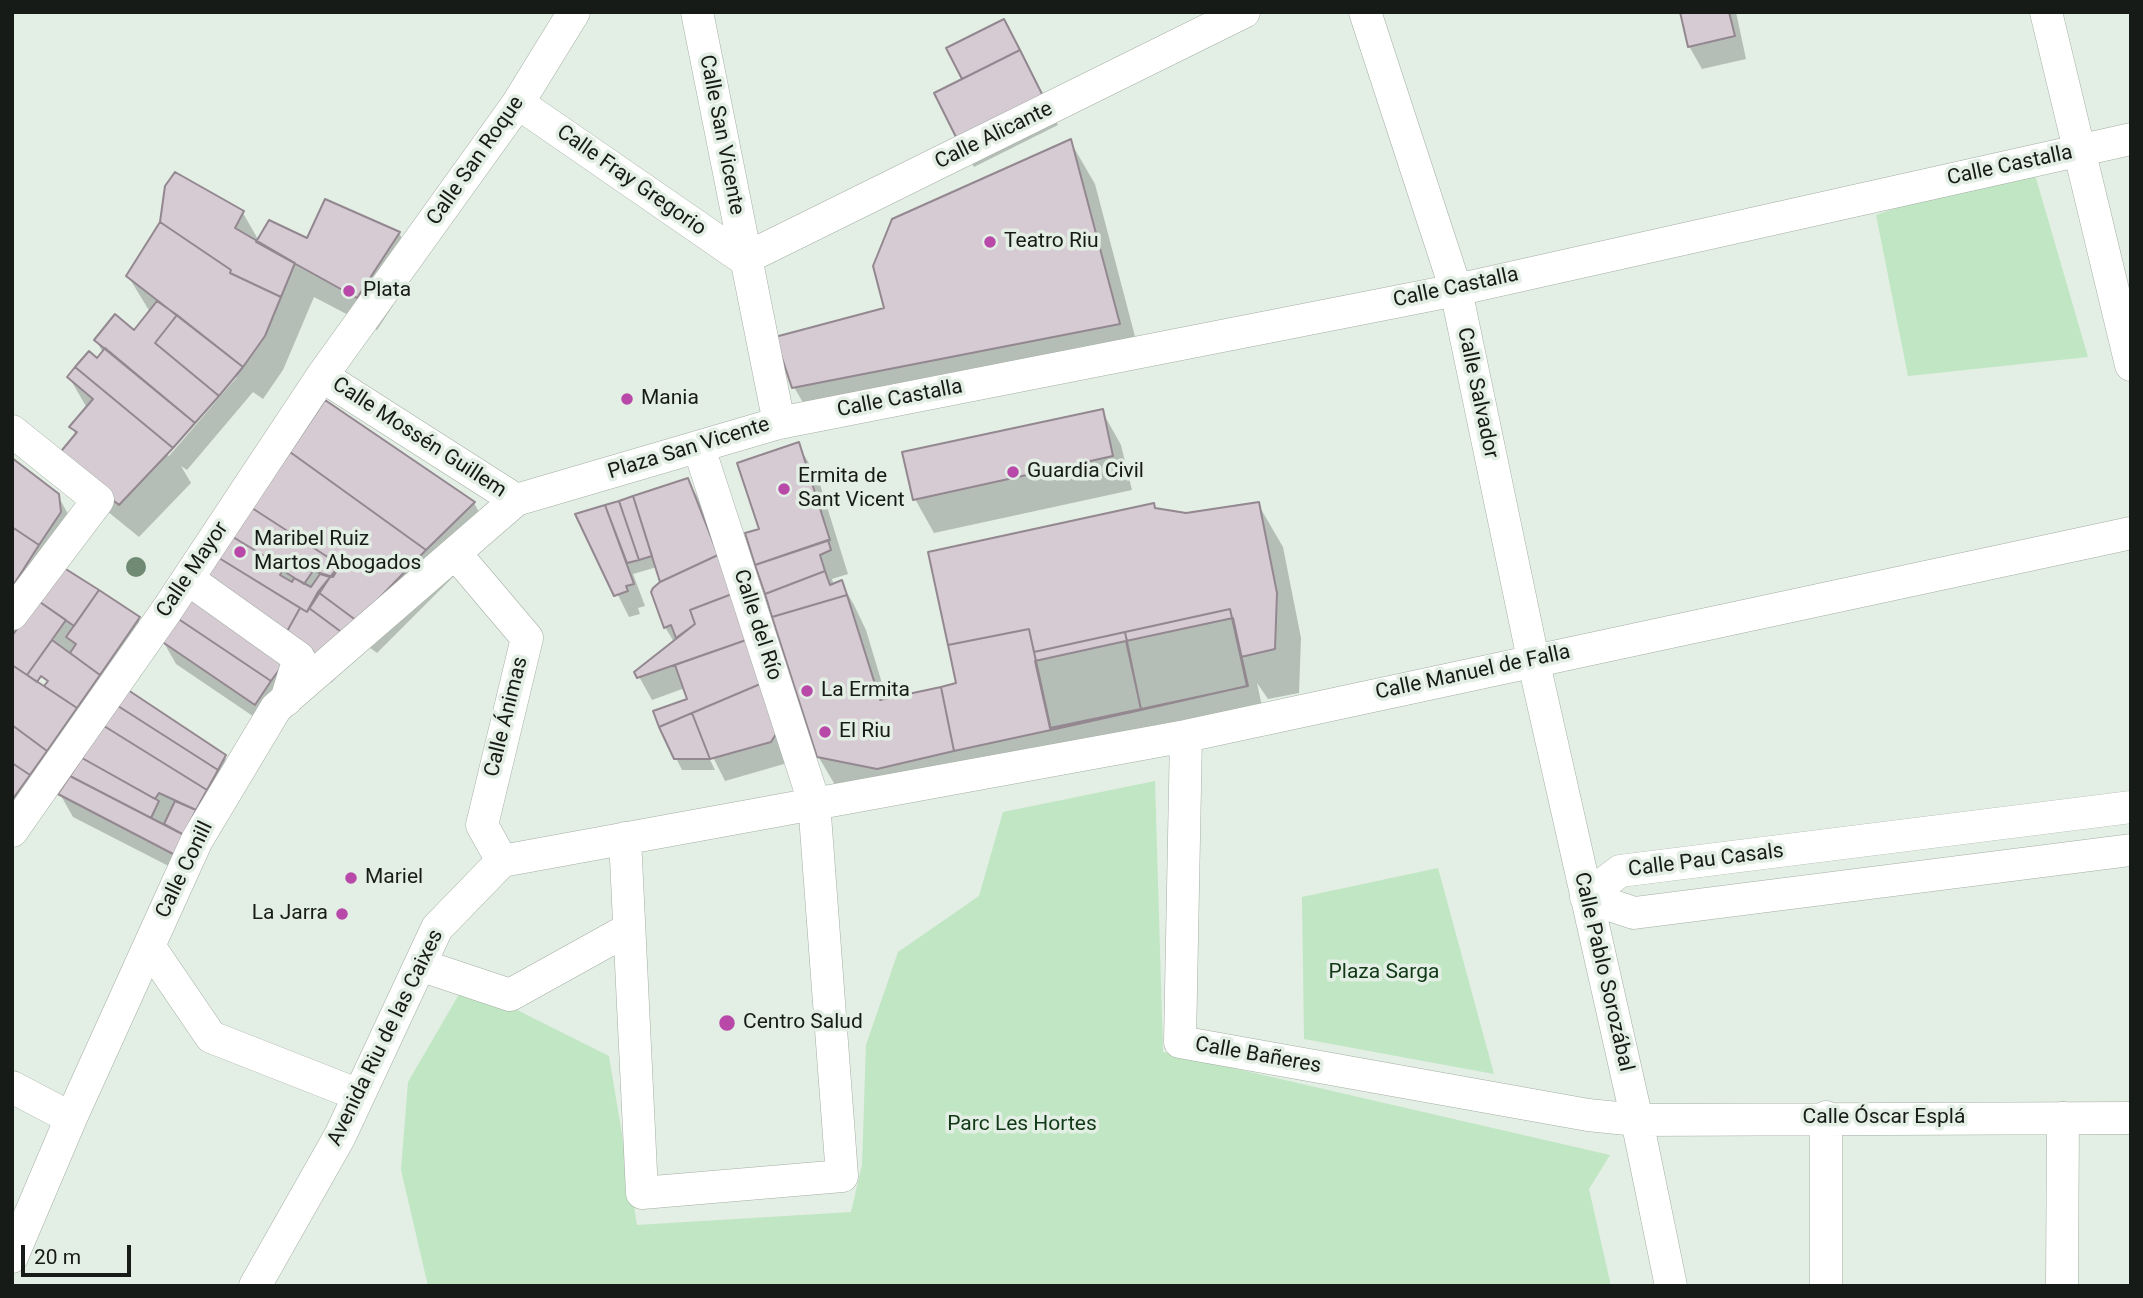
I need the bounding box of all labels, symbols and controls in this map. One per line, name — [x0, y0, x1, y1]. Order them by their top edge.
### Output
street label: Calle San Vicente — [693, 53, 749, 217]
street label: Calle San Roque — [422, 92, 530, 230]
street label: Calle Alicante — [931, 97, 1057, 175]
street label: Calle Fray Gregorio — [552, 120, 710, 242]
street label: Calle Castalla — [1945, 140, 2075, 192]
place label: Teatro Riu — [1004, 229, 1099, 255]
marker: Teatro Riu — [982, 234, 998, 250]
street label: Calle Castalla — [1391, 262, 1521, 314]
place label: Plata — [363, 278, 411, 304]
marker: Plata — [341, 283, 357, 299]
street label: Calle Salvador — [1451, 325, 1503, 461]
street label: Calle Mossén Guillem — [327, 372, 511, 504]
street label: Calle Castalla — [835, 374, 965, 424]
place label: Mania — [641, 386, 699, 412]
marker: Mania — [619, 391, 635, 407]
street label: Plaza San Vicente — [605, 412, 773, 486]
place label: Guardia Civil — [1027, 459, 1144, 485]
place label: Ermita de Sant Vicent — [798, 464, 905, 514]
marker: Guardia Civil — [1005, 464, 1021, 480]
marker: Ermita de Sant Vicent — [776, 481, 792, 497]
street label: Calle Mayor — [152, 517, 234, 623]
place label: Maribel Ruiz Martos Abogados — [254, 527, 421, 577]
marker: Maribel Ruiz Martos Abogados — [232, 544, 248, 560]
street label: Calle del Río — [727, 566, 787, 684]
street label: Calle Manuel de Falla — [1373, 640, 1573, 706]
street label: Calle Ánimas — [480, 654, 534, 780]
place label: La Ermita — [821, 678, 910, 704]
marker: La Ermita — [799, 683, 815, 699]
place label: El Riu — [839, 719, 891, 745]
marker: El Riu — [817, 724, 833, 740]
street label: Calle Conill — [151, 818, 219, 922]
street label: Calle Pau Casals — [1627, 839, 1785, 883]
place label: Mariel — [365, 865, 423, 891]
marker: Mariel — [343, 870, 359, 886]
street label: Calle Pablo Sorozábal — [1568, 870, 1638, 1074]
place label: La Jarra — [252, 901, 328, 927]
marker: La Jarra — [334, 906, 350, 922]
street label: Avenida Riu de las Caixes — [323, 926, 449, 1150]
park label: Plaza Sarga — [1329, 960, 1439, 986]
place label: Centro Salud — [743, 1010, 863, 1036]
marker: Centro Salud — [717, 1013, 737, 1033]
street label: Calle Bañeres — [1193, 1032, 1323, 1080]
street label: Calle Óscar Esplá — [1803, 1105, 1965, 1131]
park label: Parc Les Hortes — [947, 1112, 1097, 1138]
scale bar — [24, 1232, 135, 1276]
text: 20 m — [34, 1245, 81, 1269]

